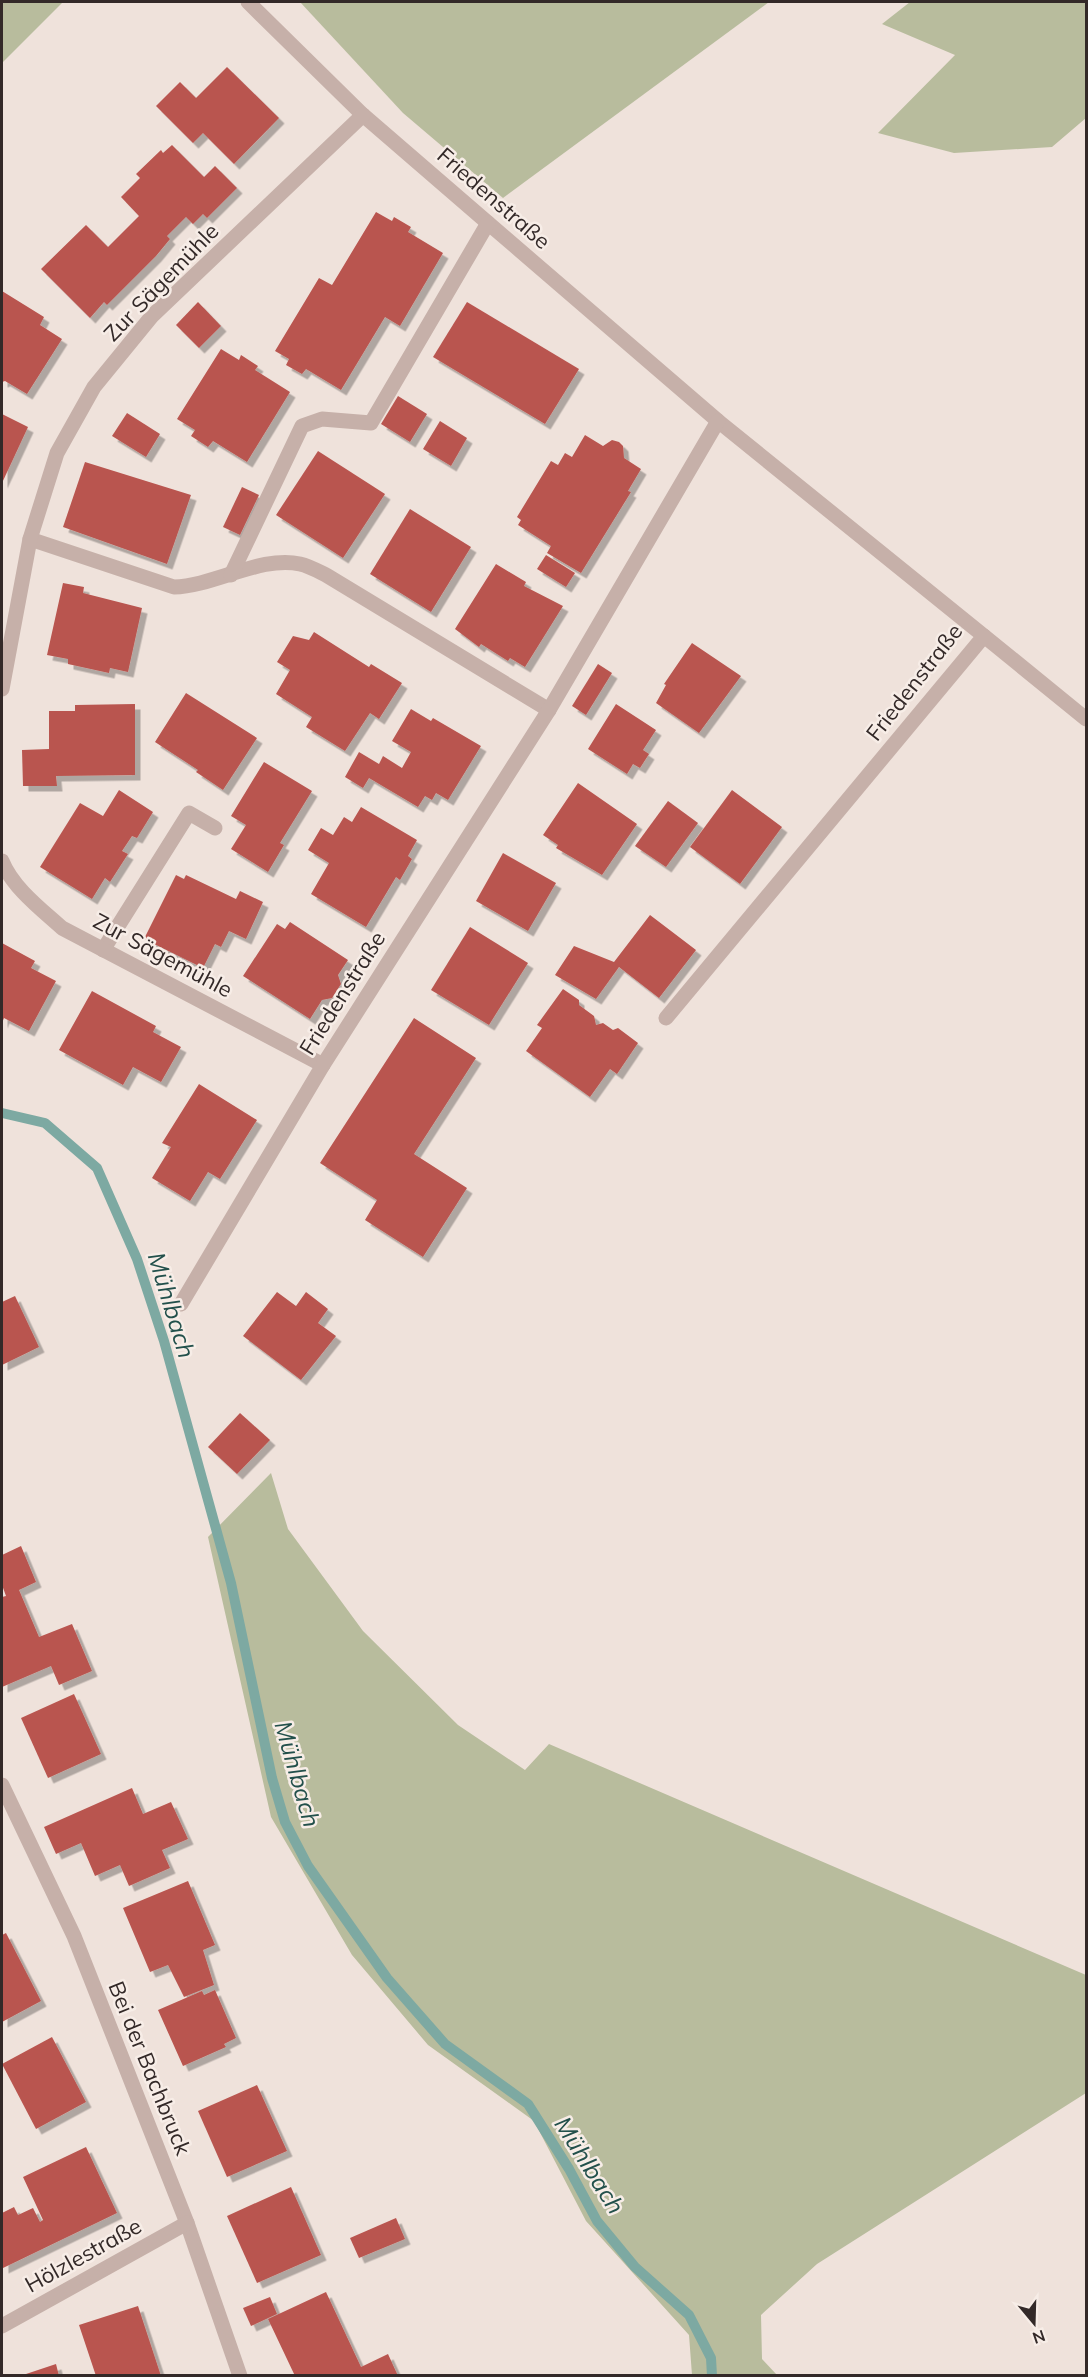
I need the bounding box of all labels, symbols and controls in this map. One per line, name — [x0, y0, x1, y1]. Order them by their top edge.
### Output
street label: Friedenstraße — [432, 141, 556, 255]
street label: Zur Sägemühle — [98, 217, 224, 347]
street label: Friedenstraße — [860, 618, 968, 746]
street label: Zur Sägemühle — [89, 907, 237, 1003]
street label: Friedenstraße — [293, 926, 391, 1060]
water label: Mühlbach — [142, 1249, 202, 1361]
water label: Mühlbach — [269, 1717, 327, 1831]
street label: Bei der Bachbruck — [102, 1977, 198, 2160]
water label: Mühlbach — [548, 2111, 632, 2219]
street label: Hölzlestraße — [20, 2212, 146, 2298]
north arrow — [1004, 2293, 1064, 2353]
text: N — [1030, 2326, 1048, 2349]

